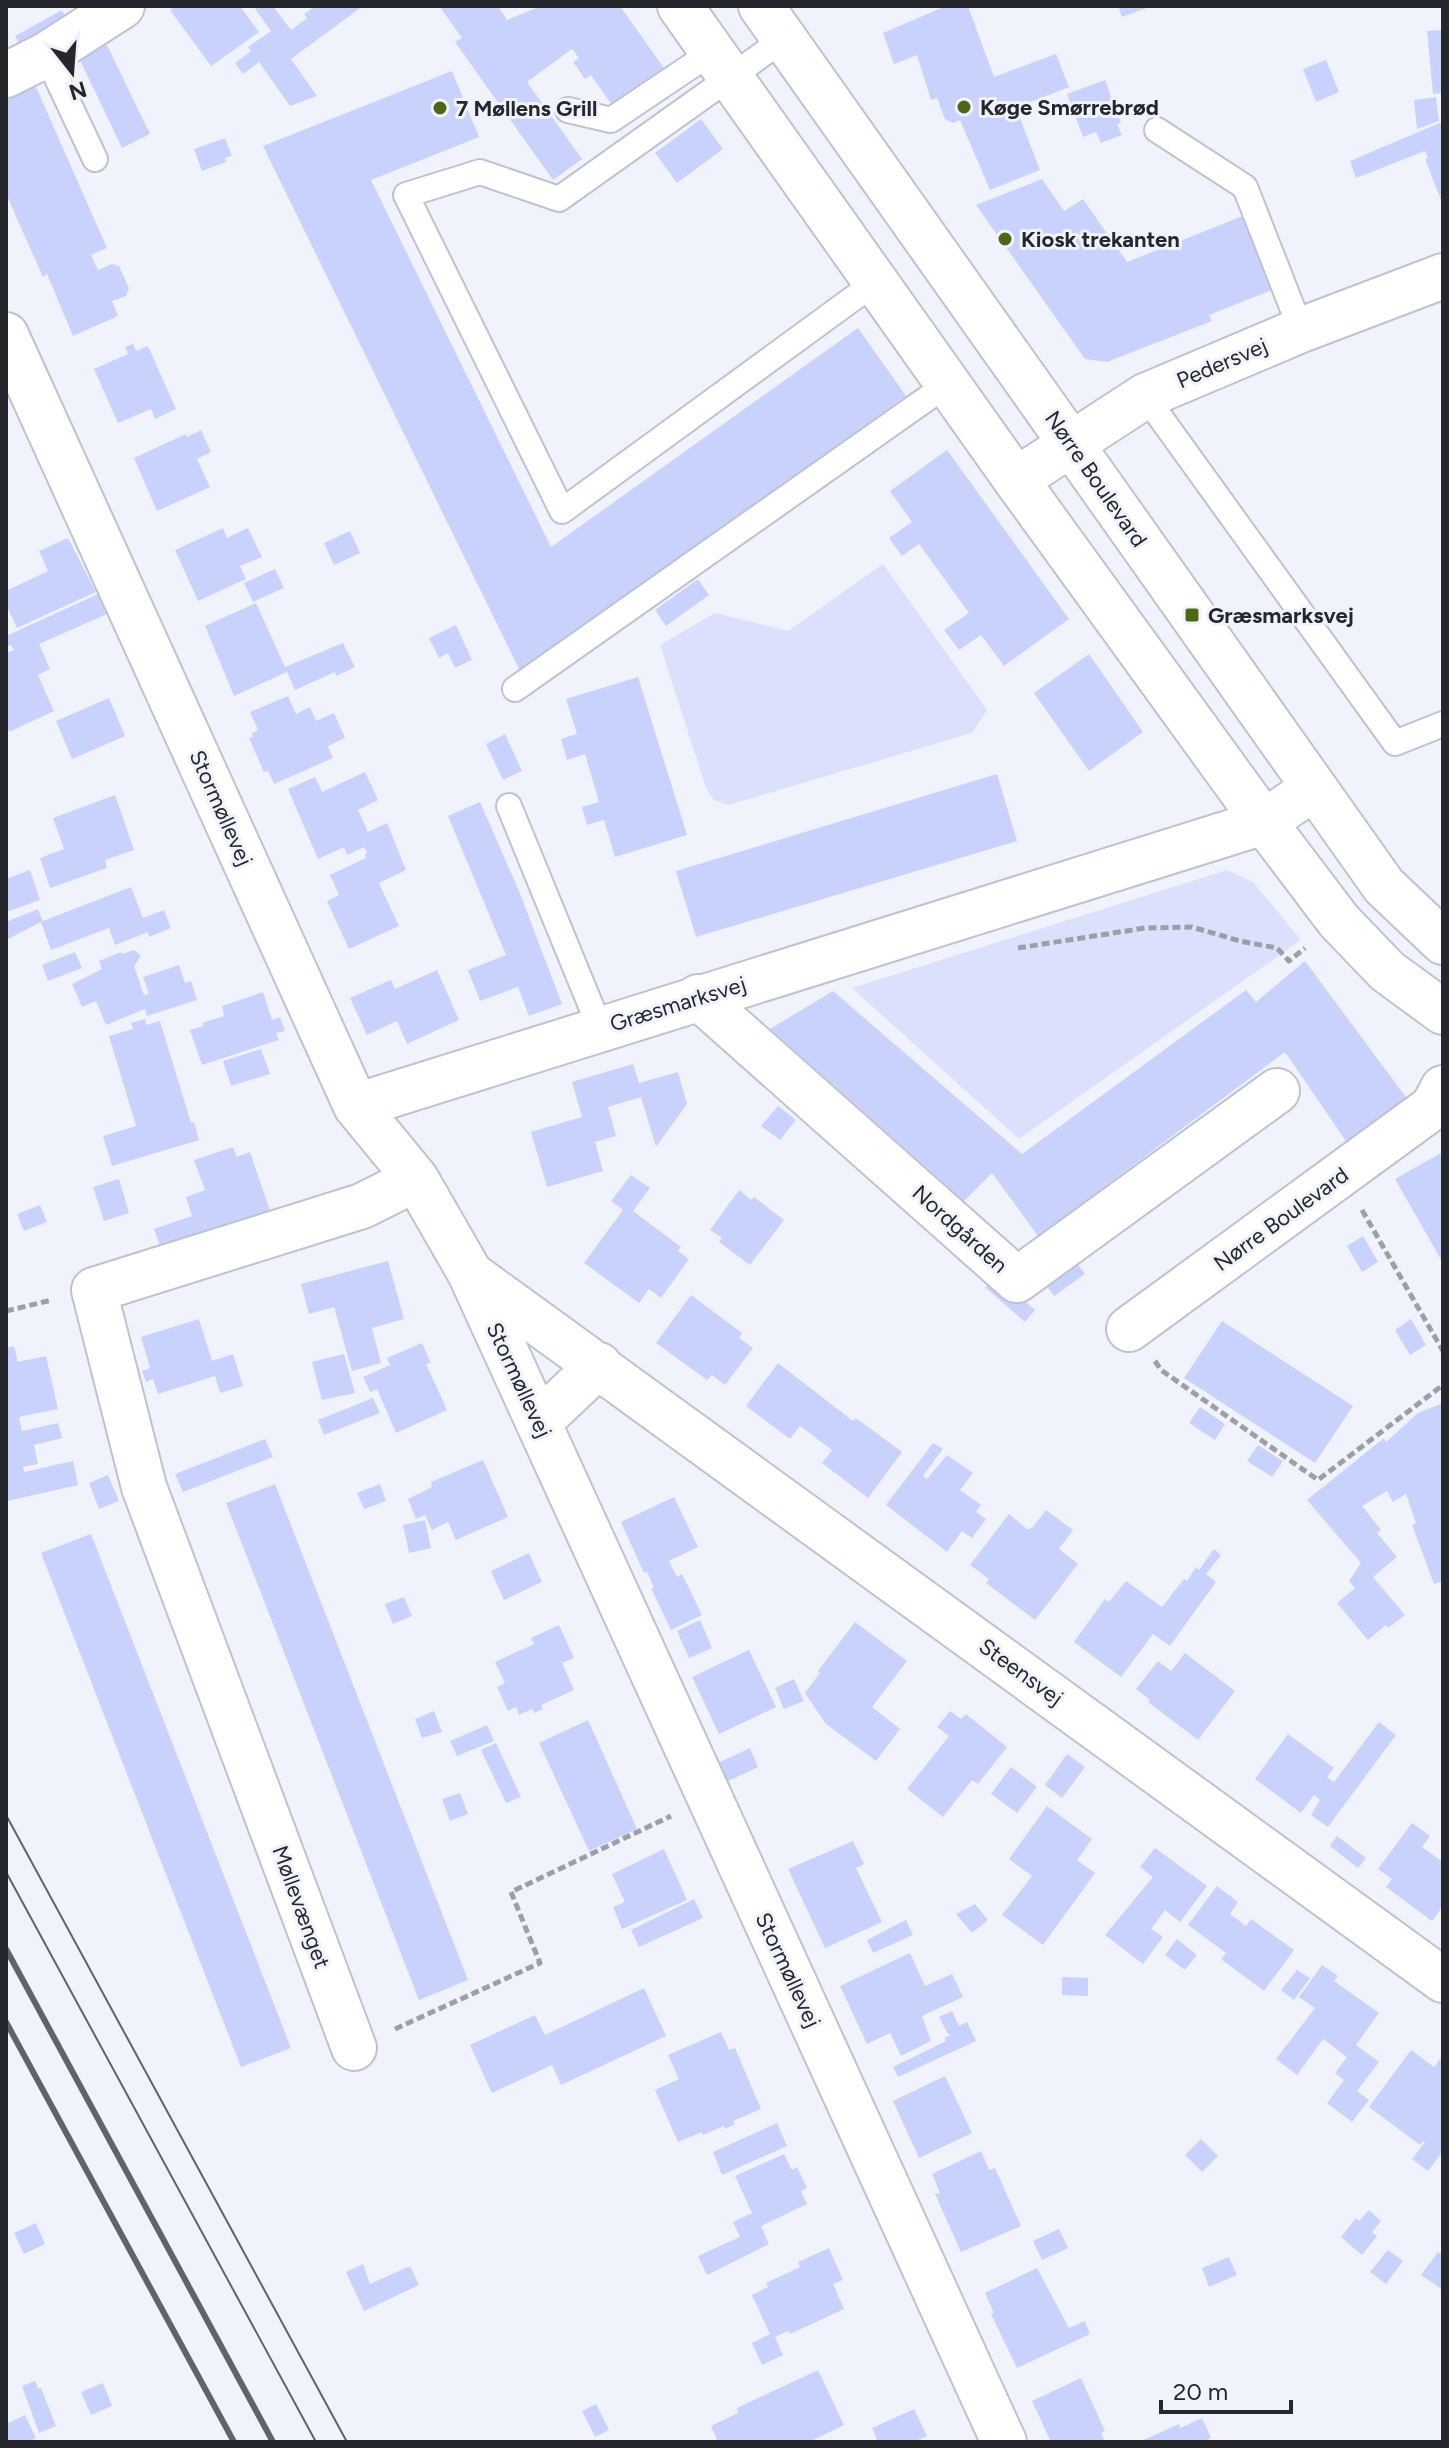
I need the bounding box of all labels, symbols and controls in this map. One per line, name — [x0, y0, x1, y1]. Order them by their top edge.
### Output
north arrow — [32, 32, 112, 112]
text: N — [66, 75, 90, 106]
place label: Køge Smørrebrød — [980, 94, 1159, 121]
place label: 7 Møllens Grill — [456, 95, 597, 122]
marker: Køge Smørrebrød — [955, 98, 973, 116]
marker: 7 Møllens Grill — [431, 99, 449, 117]
place label: Kiosk trekanten — [1021, 226, 1180, 253]
marker: Kiosk trekanten — [996, 230, 1014, 248]
street label: Pedersvej — [1172, 332, 1272, 394]
street label: Nørre Boulevard — [1039, 406, 1153, 552]
place label: Græsmarksvej — [1208, 602, 1354, 629]
marker: Græsmarksvej — [1183, 606, 1201, 624]
street label: Stormøllevej — [183, 746, 259, 870]
street label: Græsmarksvej — [607, 970, 749, 1038]
street label: Nørre Boulevard — [1208, 1161, 1354, 1277]
street label: Nordgården — [907, 1179, 1013, 1279]
street label: Stormøllevej — [481, 1318, 557, 1442]
street label: Steensvej — [974, 1632, 1068, 1712]
street label: Møllevænget — [266, 1842, 336, 1972]
street label: Stormøllevej — [750, 1908, 826, 2032]
scale bar — [1161, 2364, 1291, 2414]
text: 20 m — [1173, 2377, 1228, 2406]

